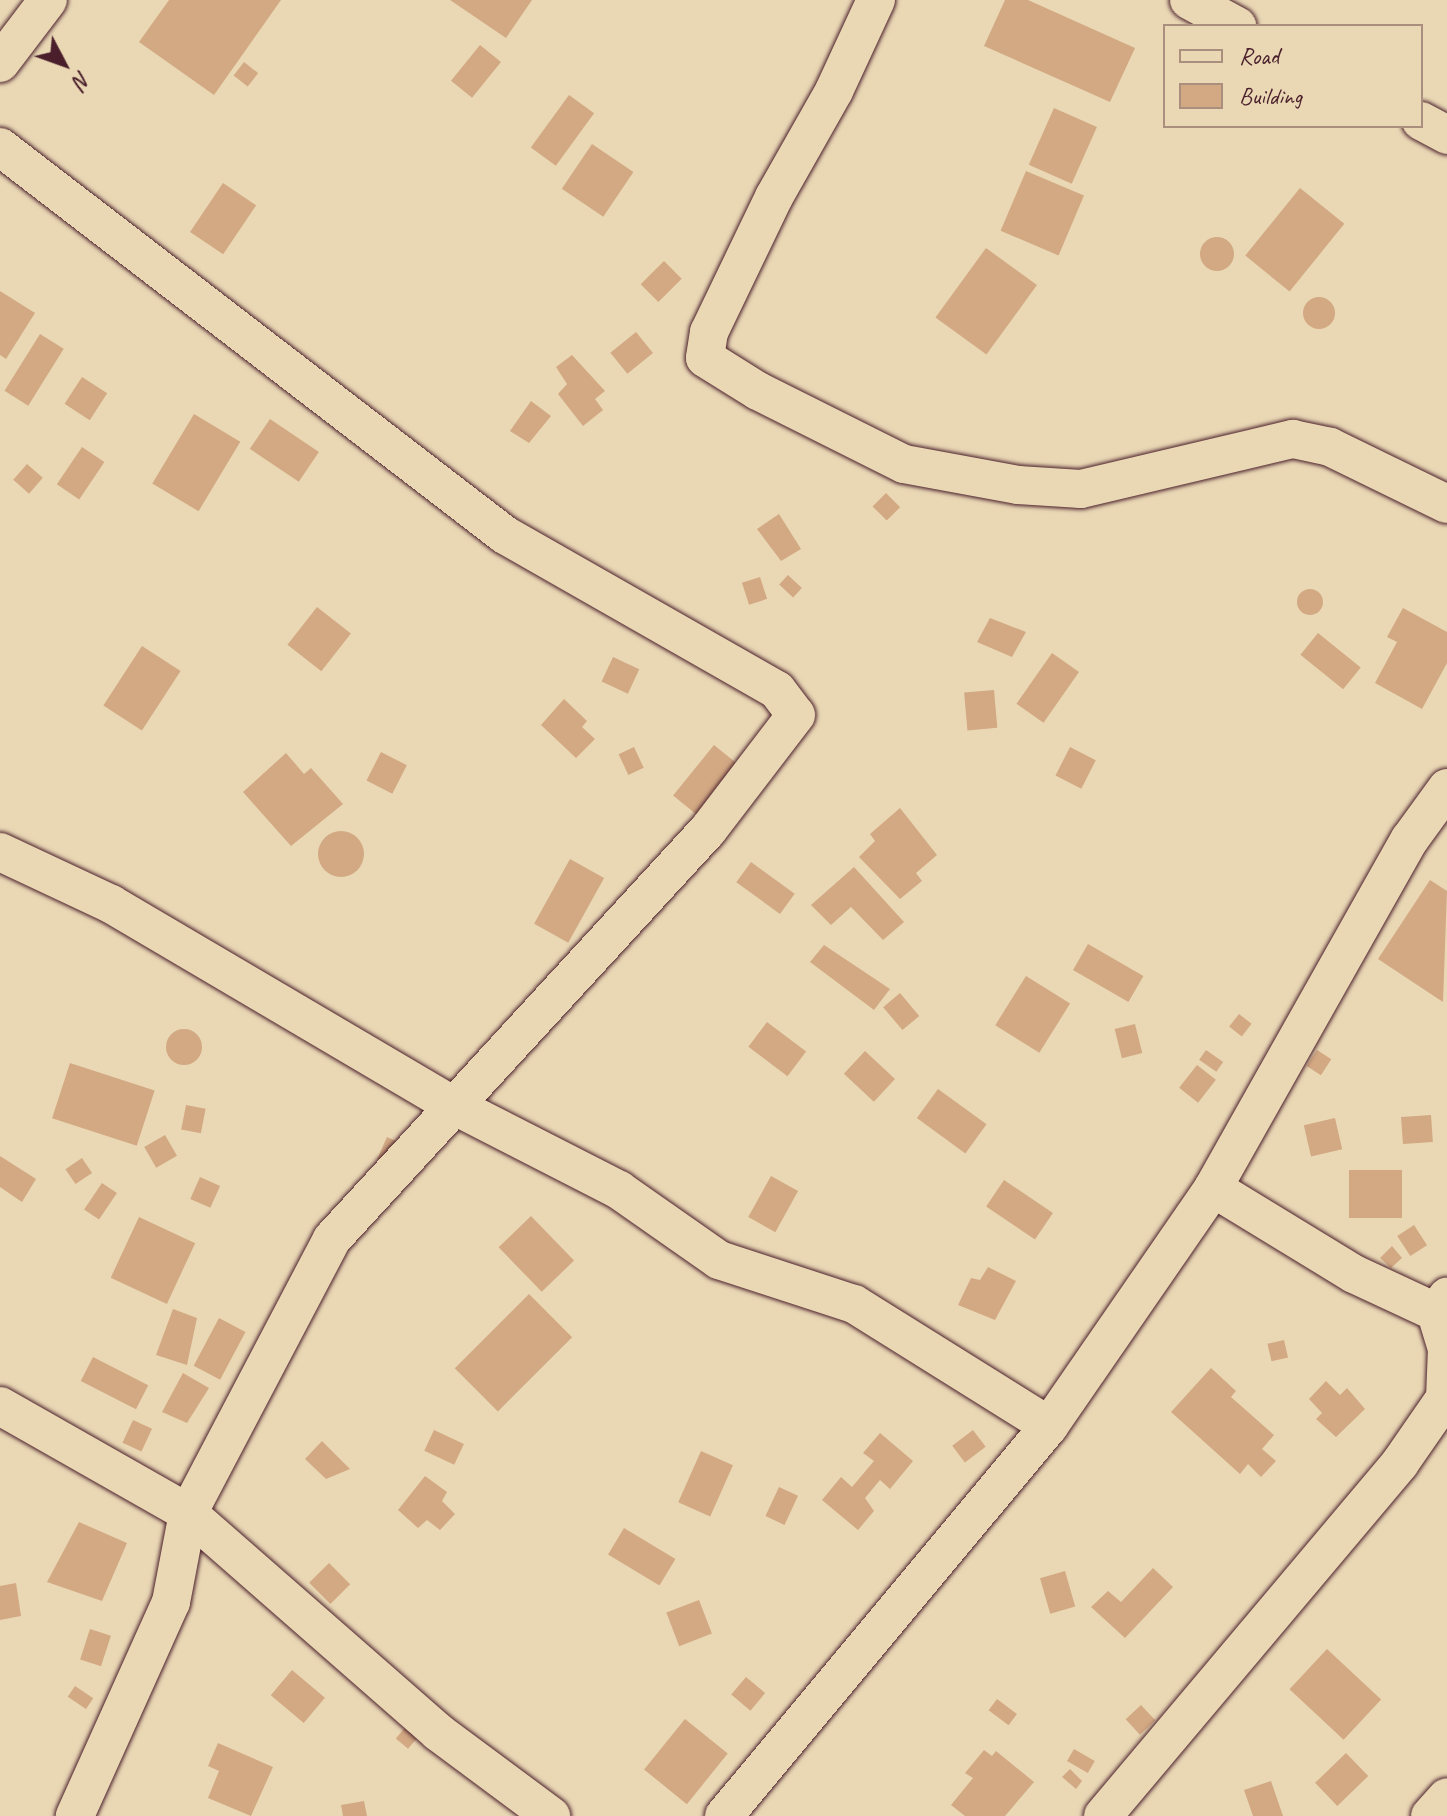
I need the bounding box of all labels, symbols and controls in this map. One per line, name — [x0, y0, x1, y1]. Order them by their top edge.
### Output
north arrow — [24, 24, 104, 104]
legend — [1163, 24, 1423, 128]
text: Road — [1239, 41, 1279, 71]
text: N — [67, 65, 97, 94]
text: Building — [1239, 81, 1302, 111]

